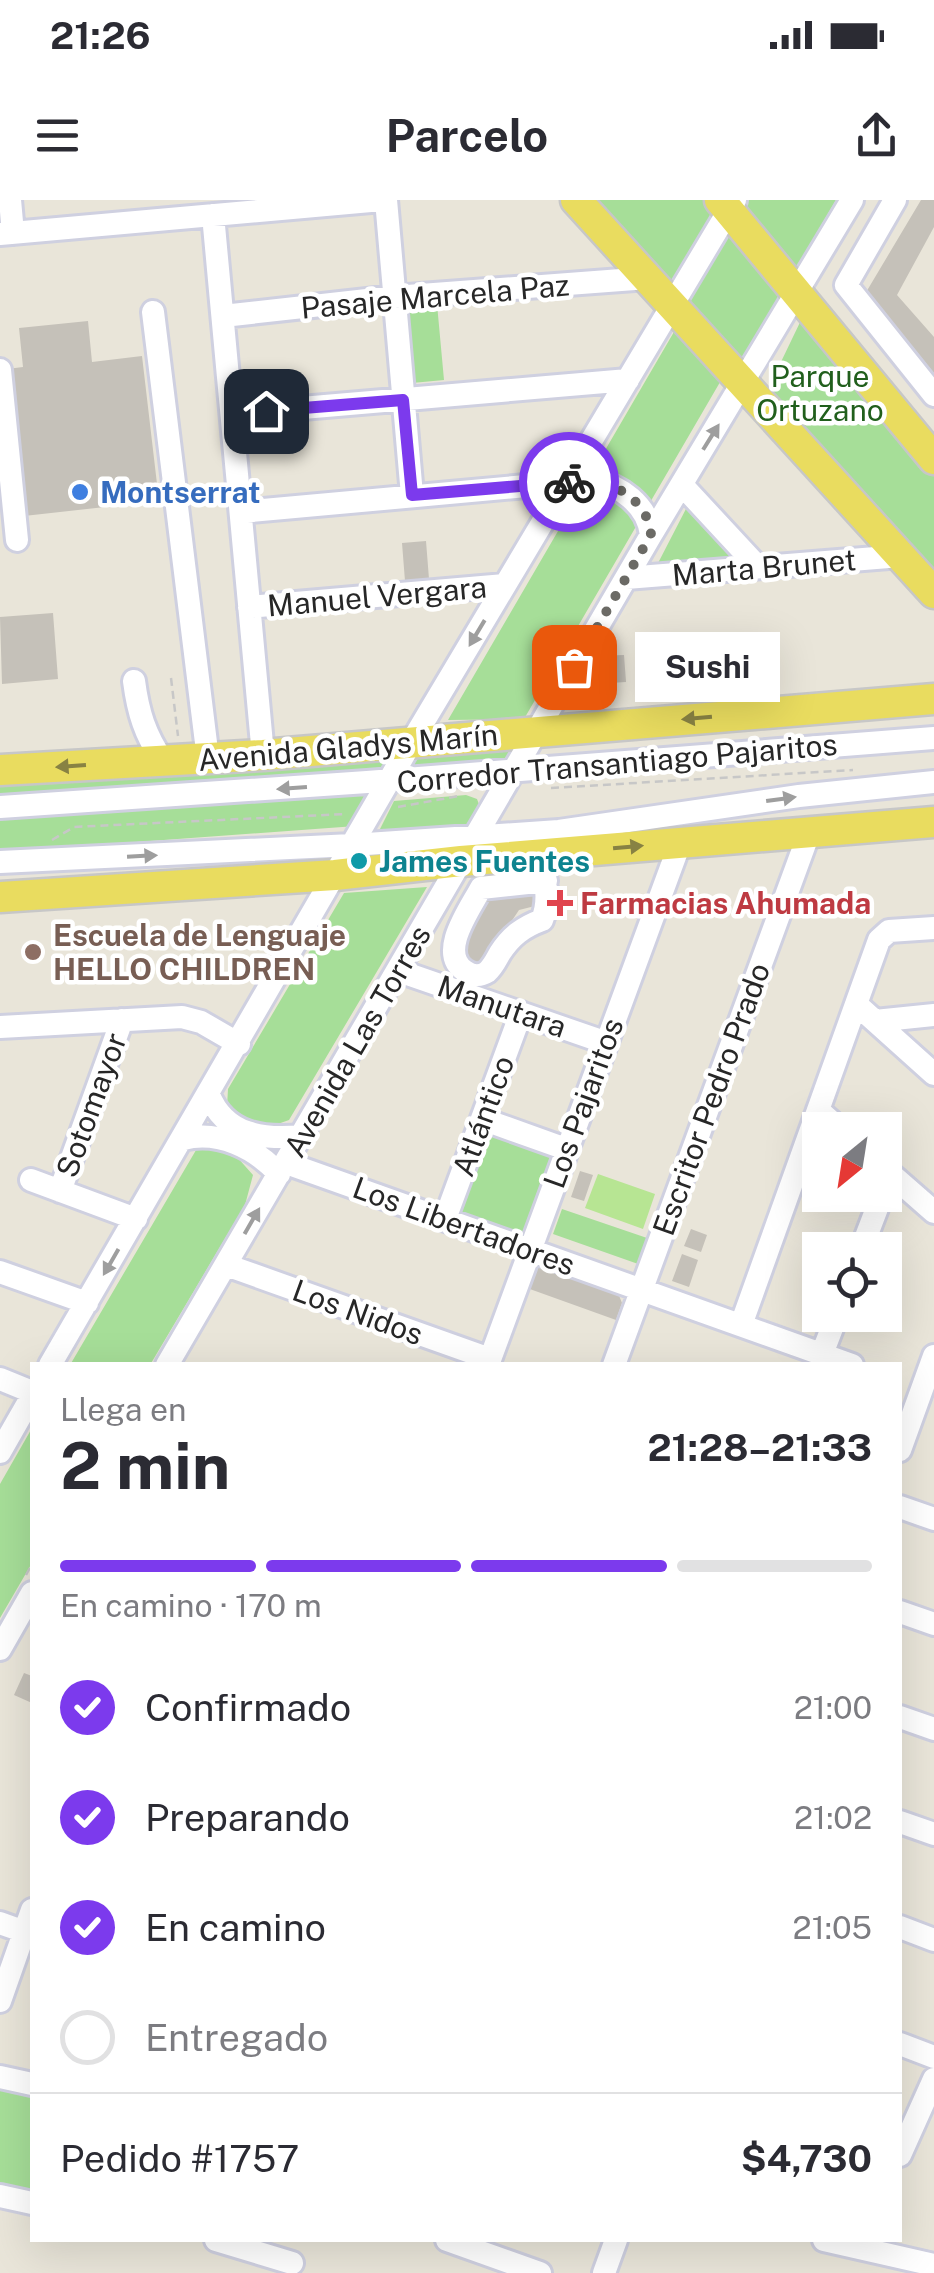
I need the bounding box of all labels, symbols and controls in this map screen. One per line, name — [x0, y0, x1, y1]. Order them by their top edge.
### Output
text: 21:26 — [50, 13, 151, 58]
icon: menu — [30, 108, 85, 163]
icon: share — [849, 108, 904, 163]
text: Parcelo — [386, 109, 548, 162]
street label: Pasaje Marcela Paz — [299, 266, 571, 326]
park label: Parque Ortuzano — [756, 358, 884, 428]
pin — [224, 369, 309, 454]
icon: home — [239, 384, 294, 439]
one-way arrow — [702, 423, 720, 451]
courier — [519, 432, 619, 532]
icon: bike — [542, 455, 597, 510]
place label: Montserrat — [100, 474, 260, 510]
marker: Montserrat — [69, 481, 91, 503]
street label: Marta Brunet — [671, 541, 857, 593]
street label: Manuel Vergara — [266, 568, 488, 624]
one-way arrow — [469, 619, 486, 647]
pin — [532, 625, 617, 710]
callout: Sushi — [634, 632, 779, 702]
icon: bag — [547, 640, 602, 695]
text: Sushi — [665, 648, 750, 685]
one-way arrow — [681, 711, 713, 727]
street label: Avenida Gladys Marín — [197, 716, 499, 778]
street label: Corredor Transantiago Pajaritos — [395, 726, 839, 800]
one-way arrow — [54, 758, 86, 774]
one-way arrow — [276, 780, 308, 796]
one-way arrow — [765, 790, 797, 806]
one-way arrow — [613, 839, 645, 855]
place label: James Fuentes — [379, 843, 590, 879]
one-way arrow — [126, 847, 158, 863]
marker: James Fuentes — [348, 850, 370, 872]
place label: Farmacias Ahumada — [580, 885, 871, 921]
marker: Farmacias Ahumada — [549, 892, 571, 914]
place label: Escuela de Lenguaje HELLO CHILDREN — [53, 917, 346, 987]
street label: Avenida Las Torres — [276, 919, 438, 1163]
marker: Escuela de Lenguaje HELLO CHILDREN — [22, 941, 44, 963]
street label: Escritor Pedro Prado — [645, 958, 777, 1240]
street label: Manutara — [433, 967, 571, 1045]
street label: Los Pajaritos — [536, 1013, 630, 1193]
street label: Sotomayor — [48, 1028, 134, 1182]
street label: Atlántico — [445, 1051, 521, 1181]
north arrow — [802, 1112, 902, 1212]
map controls — [802, 1112, 902, 1332]
street label: Los Libertadores — [348, 1169, 580, 1283]
one-way arrow — [243, 1207, 260, 1235]
button: locate — [802, 1232, 902, 1332]
one-way arrow — [103, 1248, 120, 1276]
street label: Los Nidos — [288, 1272, 428, 1352]
text: Llega en — [60, 1391, 186, 1428]
text: 21:28–21:33 — [647, 1425, 872, 1470]
text: 2 min — [60, 1427, 230, 1504]
text: En camino · 170 m — [60, 1587, 322, 1624]
icon: check — [60, 1680, 115, 1735]
text: Confirmado — [145, 1685, 351, 1730]
text: 21:00 — [794, 1689, 872, 1726]
icon: check — [60, 1790, 115, 1845]
text: Preparando — [145, 1795, 350, 1840]
text: 21:02 — [794, 1799, 872, 1836]
icon: check — [60, 1900, 115, 1955]
text: En camino — [145, 1905, 326, 1950]
text: 21:05 — [793, 1909, 872, 1946]
text: Entregado — [145, 2015, 328, 2060]
text: Pedido #1757 — [60, 2136, 299, 2181]
text: $4,730 — [741, 2136, 872, 2181]

